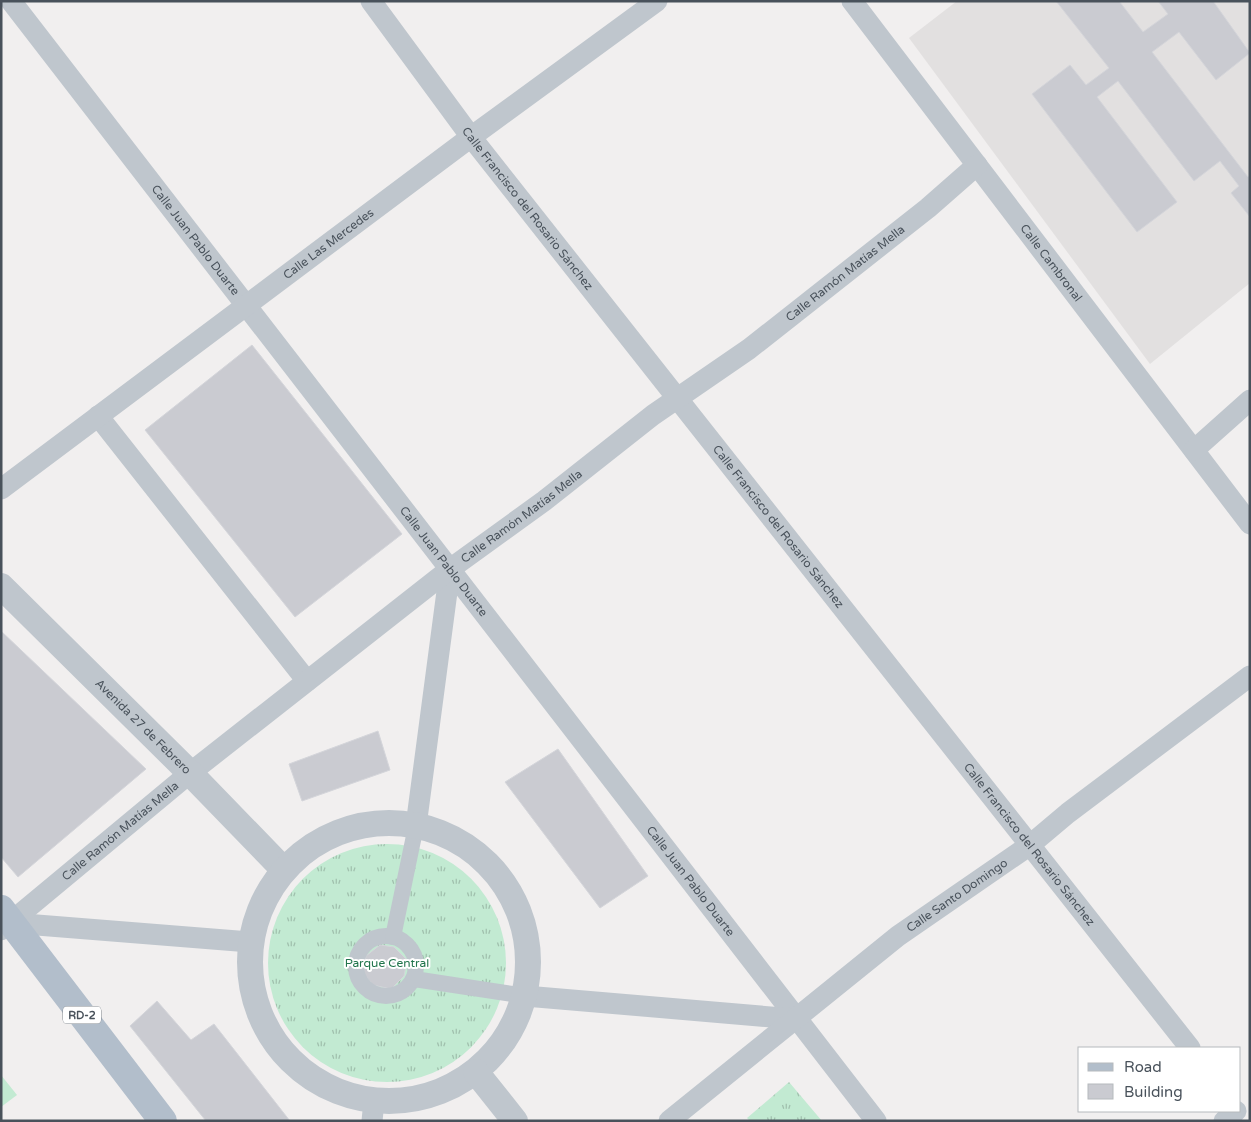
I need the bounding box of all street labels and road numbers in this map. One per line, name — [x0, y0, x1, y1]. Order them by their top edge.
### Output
street label: Calle Francisco del Rosario Sánchez — [459, 124, 596, 293]
street label: Calle Juan Pablo Duarte — [149, 182, 243, 298]
street label: Calle Las Mercedes — [280, 205, 377, 282]
street label: Calle Cambronal — [1017, 221, 1085, 304]
street label: Calle Ramón Matías Mella — [783, 222, 907, 324]
street label: Calle Francisco del Rosario Sánchez — [710, 442, 847, 611]
street label: Calle Ramón Matías Mella — [458, 467, 585, 566]
street label: Calle Juan Pablo Duarte — [397, 503, 491, 619]
street label: Avenida 27 de Febrero — [92, 676, 194, 777]
street label: Calle Francisco del Rosario Sánchez — [961, 760, 1098, 929]
street label: Calle Ramón Matías Mella — [59, 778, 181, 883]
street label: Calle Juan Pablo Duarte — [644, 823, 738, 939]
street label: Calle Santo Domingo — [904, 856, 1010, 935]
road number: RD-2 — [63, 1006, 101, 1024]

